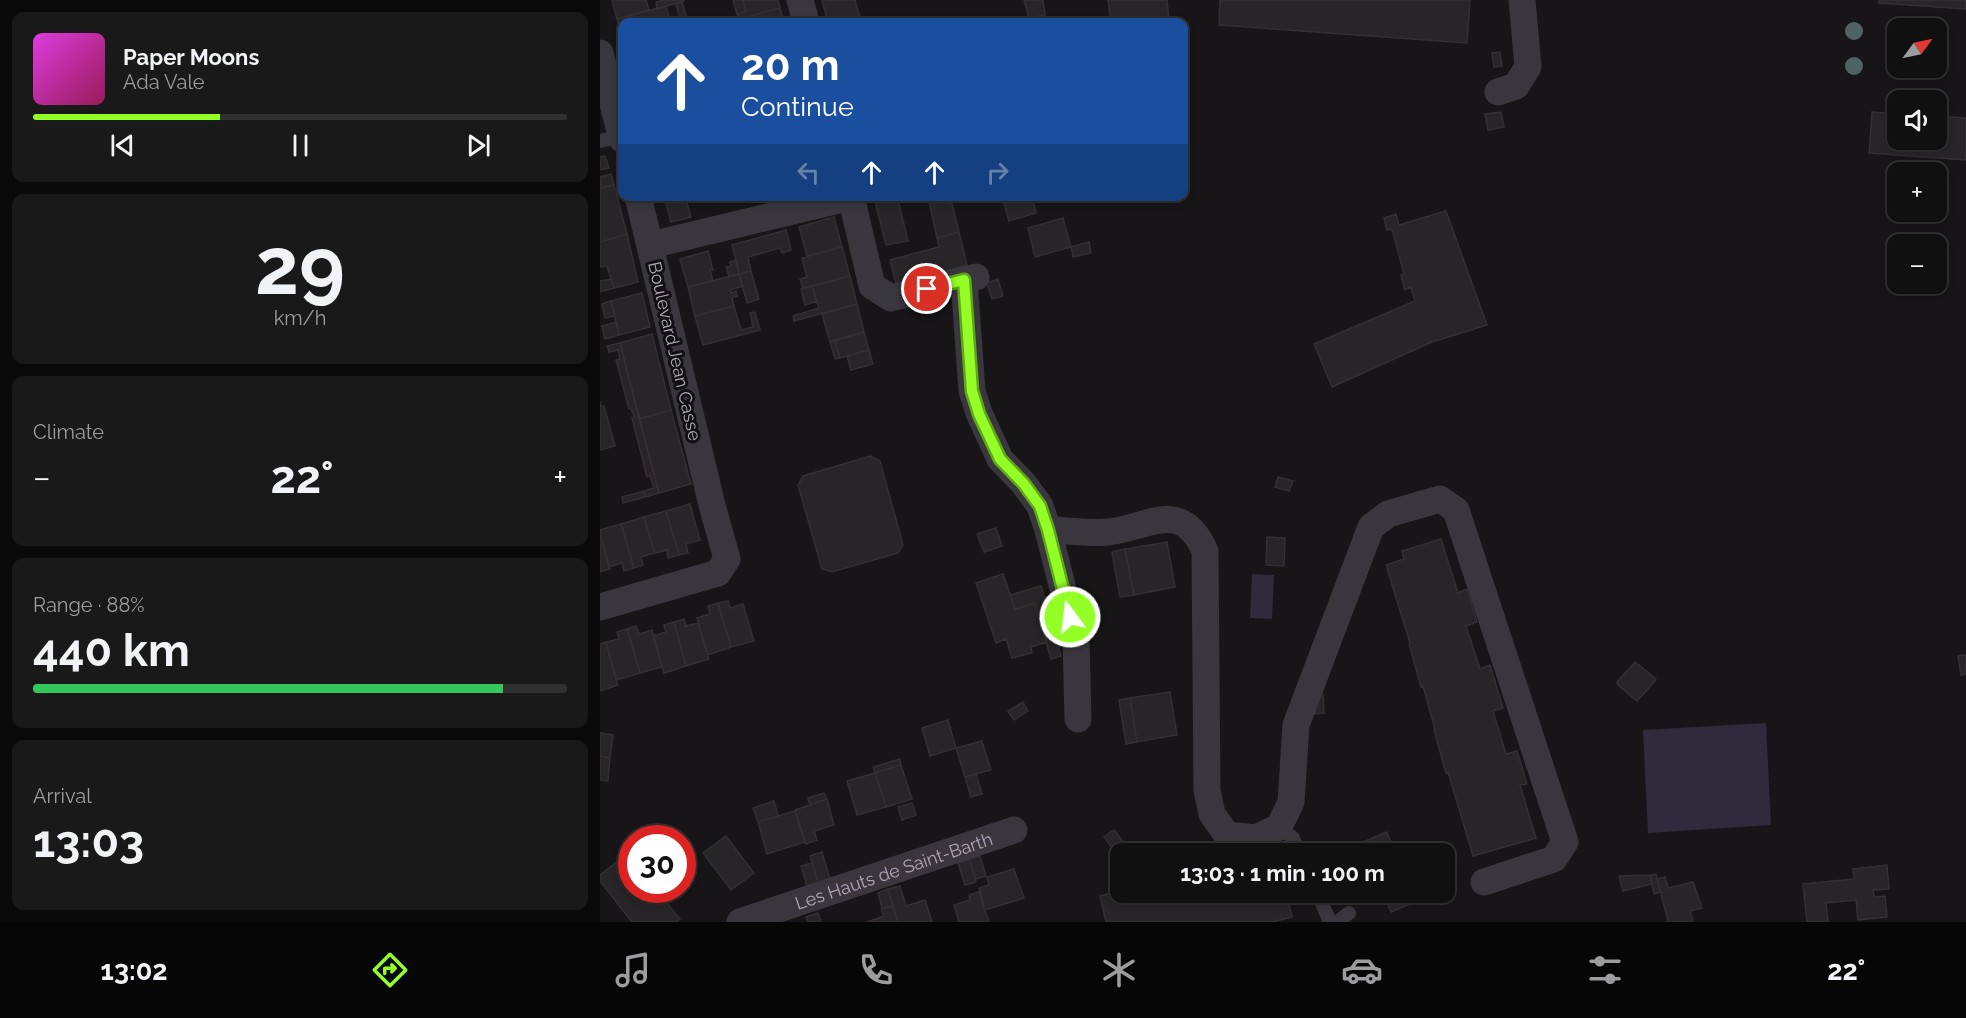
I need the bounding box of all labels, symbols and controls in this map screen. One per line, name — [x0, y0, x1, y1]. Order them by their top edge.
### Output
north arrow — [1887, 18, 1947, 78]
map controls — [1887, 18, 1947, 294]
text: 20 m — [741, 41, 840, 90]
icon: ahead — [642, 42, 720, 120]
text: Paper Moons — [123, 44, 259, 70]
text: Ada Vale — [123, 70, 205, 94]
button: sound — [1887, 90, 1947, 150]
text: Continue — [741, 91, 854, 122]
icon: previous — [106, 129, 139, 162]
icon: pause — [284, 129, 317, 162]
icon: next — [462, 129, 495, 162]
icon: left — [792, 156, 825, 189]
icon: ahead — [855, 156, 888, 189]
icon: ahead — [918, 156, 951, 189]
icon: right — [981, 156, 1014, 189]
button: + — [1887, 162, 1947, 222]
text: 29 — [255, 221, 345, 312]
button: − — [1887, 234, 1947, 294]
street label: Boulevard Jean Casse — [644, 259, 706, 443]
pin — [901, 263, 952, 314]
icon: arrive — [910, 272, 943, 305]
text: km/h — [274, 306, 326, 330]
text: Climate — [33, 420, 104, 444]
text: 22° — [270, 451, 334, 504]
text: − — [33, 458, 51, 497]
text: + — [553, 458, 567, 497]
position arrow — [1038, 585, 1102, 649]
text: Range · 88% — [33, 593, 145, 617]
text: 440 km — [33, 624, 190, 677]
text: Arrival — [33, 784, 92, 808]
text: 13:03 — [33, 815, 144, 868]
speed limit sign: 30 — [618, 825, 696, 903]
street label: Les Hauts de Saint-Barth — [792, 828, 995, 913]
text: 13:03 · 1 min · 100 m — [1180, 860, 1385, 886]
icon: directions — [369, 949, 411, 991]
icon: music — [612, 949, 654, 991]
icon: phone — [855, 949, 897, 991]
icon: climate — [1098, 949, 1140, 991]
icon: car — [1341, 949, 1383, 991]
icon: filters — [1584, 949, 1626, 991]
text: 13:02 — [101, 955, 167, 986]
text: 22° — [1827, 955, 1865, 986]

